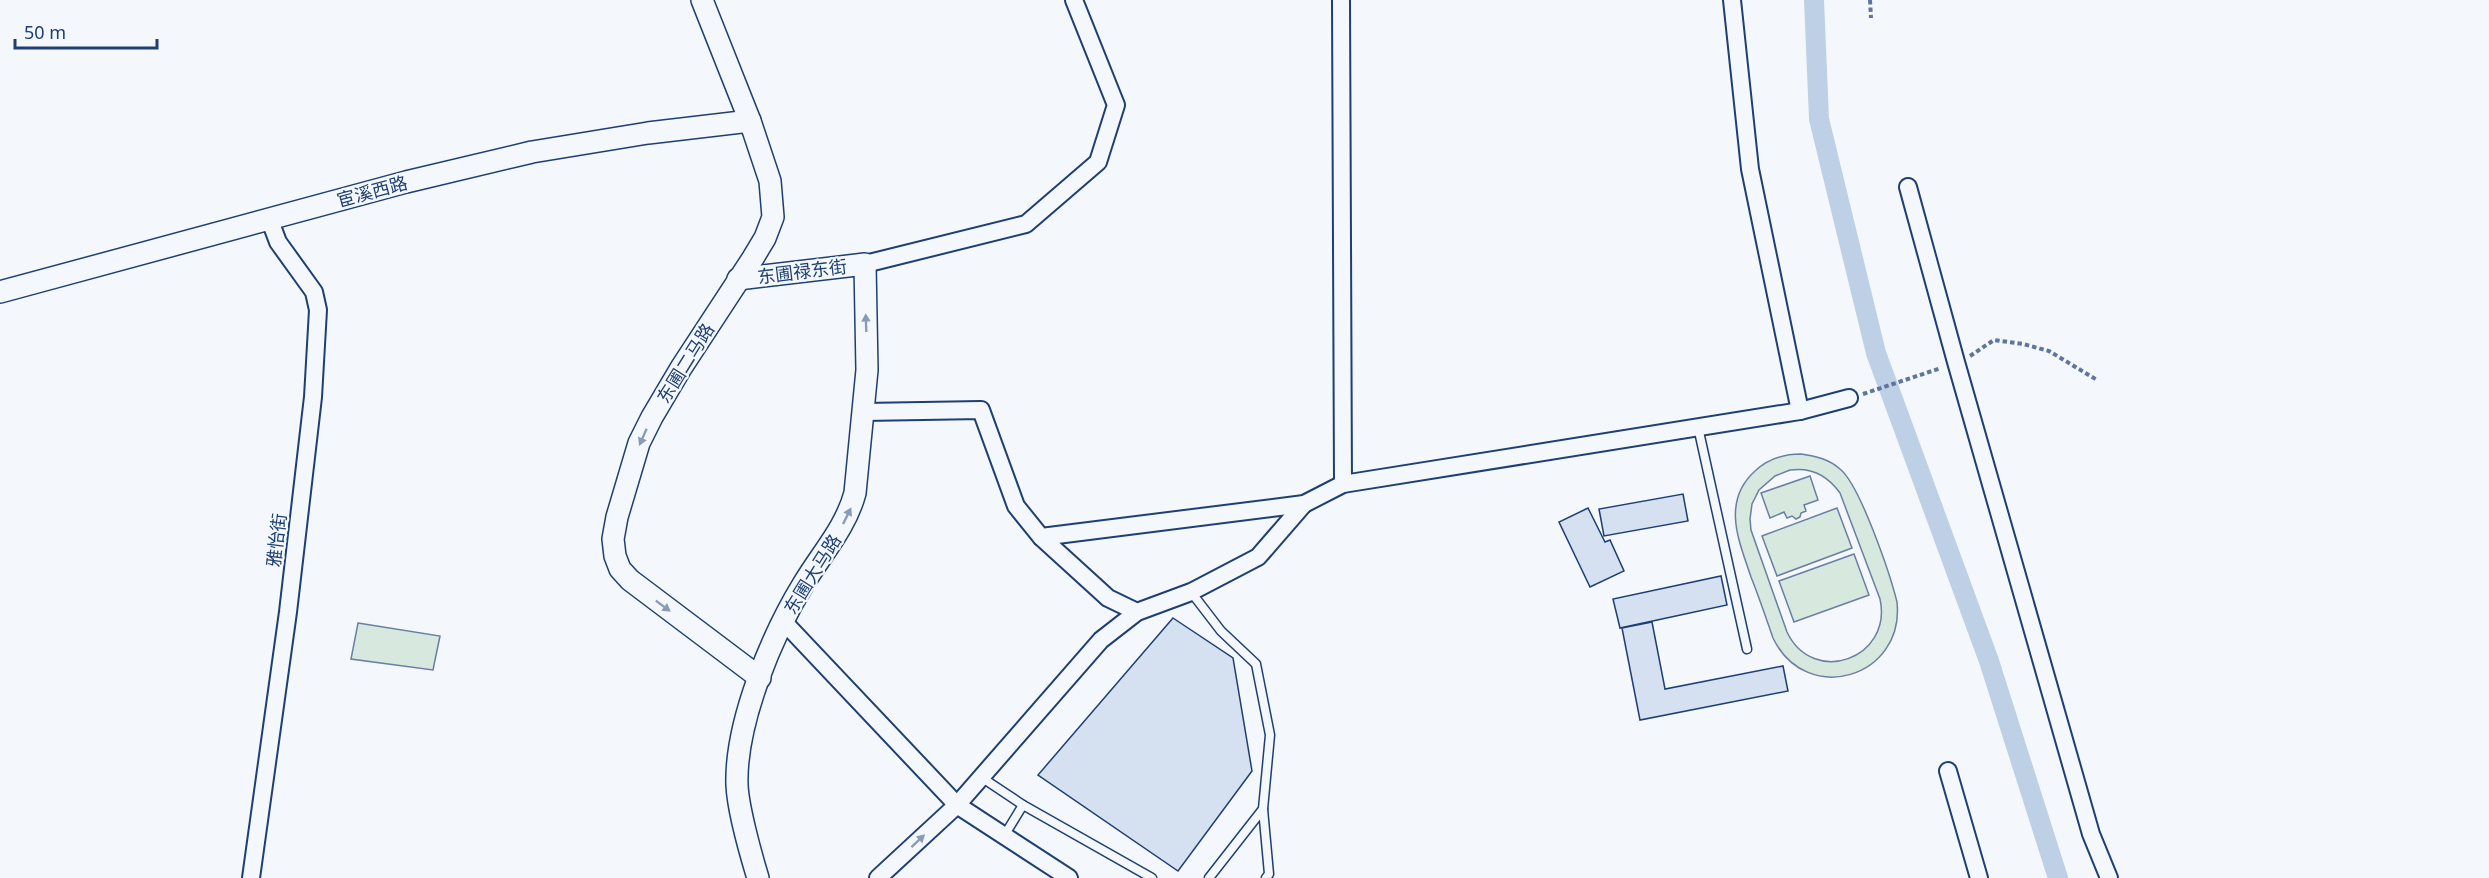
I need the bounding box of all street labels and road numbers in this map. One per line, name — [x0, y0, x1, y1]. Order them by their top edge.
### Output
street label: 宦溪西路 — [334, 170, 410, 212]
street label: 东圃禄东街 — [756, 254, 848, 288]
street label: 东圃二马路 — [651, 318, 719, 408]
street label: 雅怡街 — [261, 512, 291, 568]
street label: 东圃大马路 — [778, 529, 846, 619]

